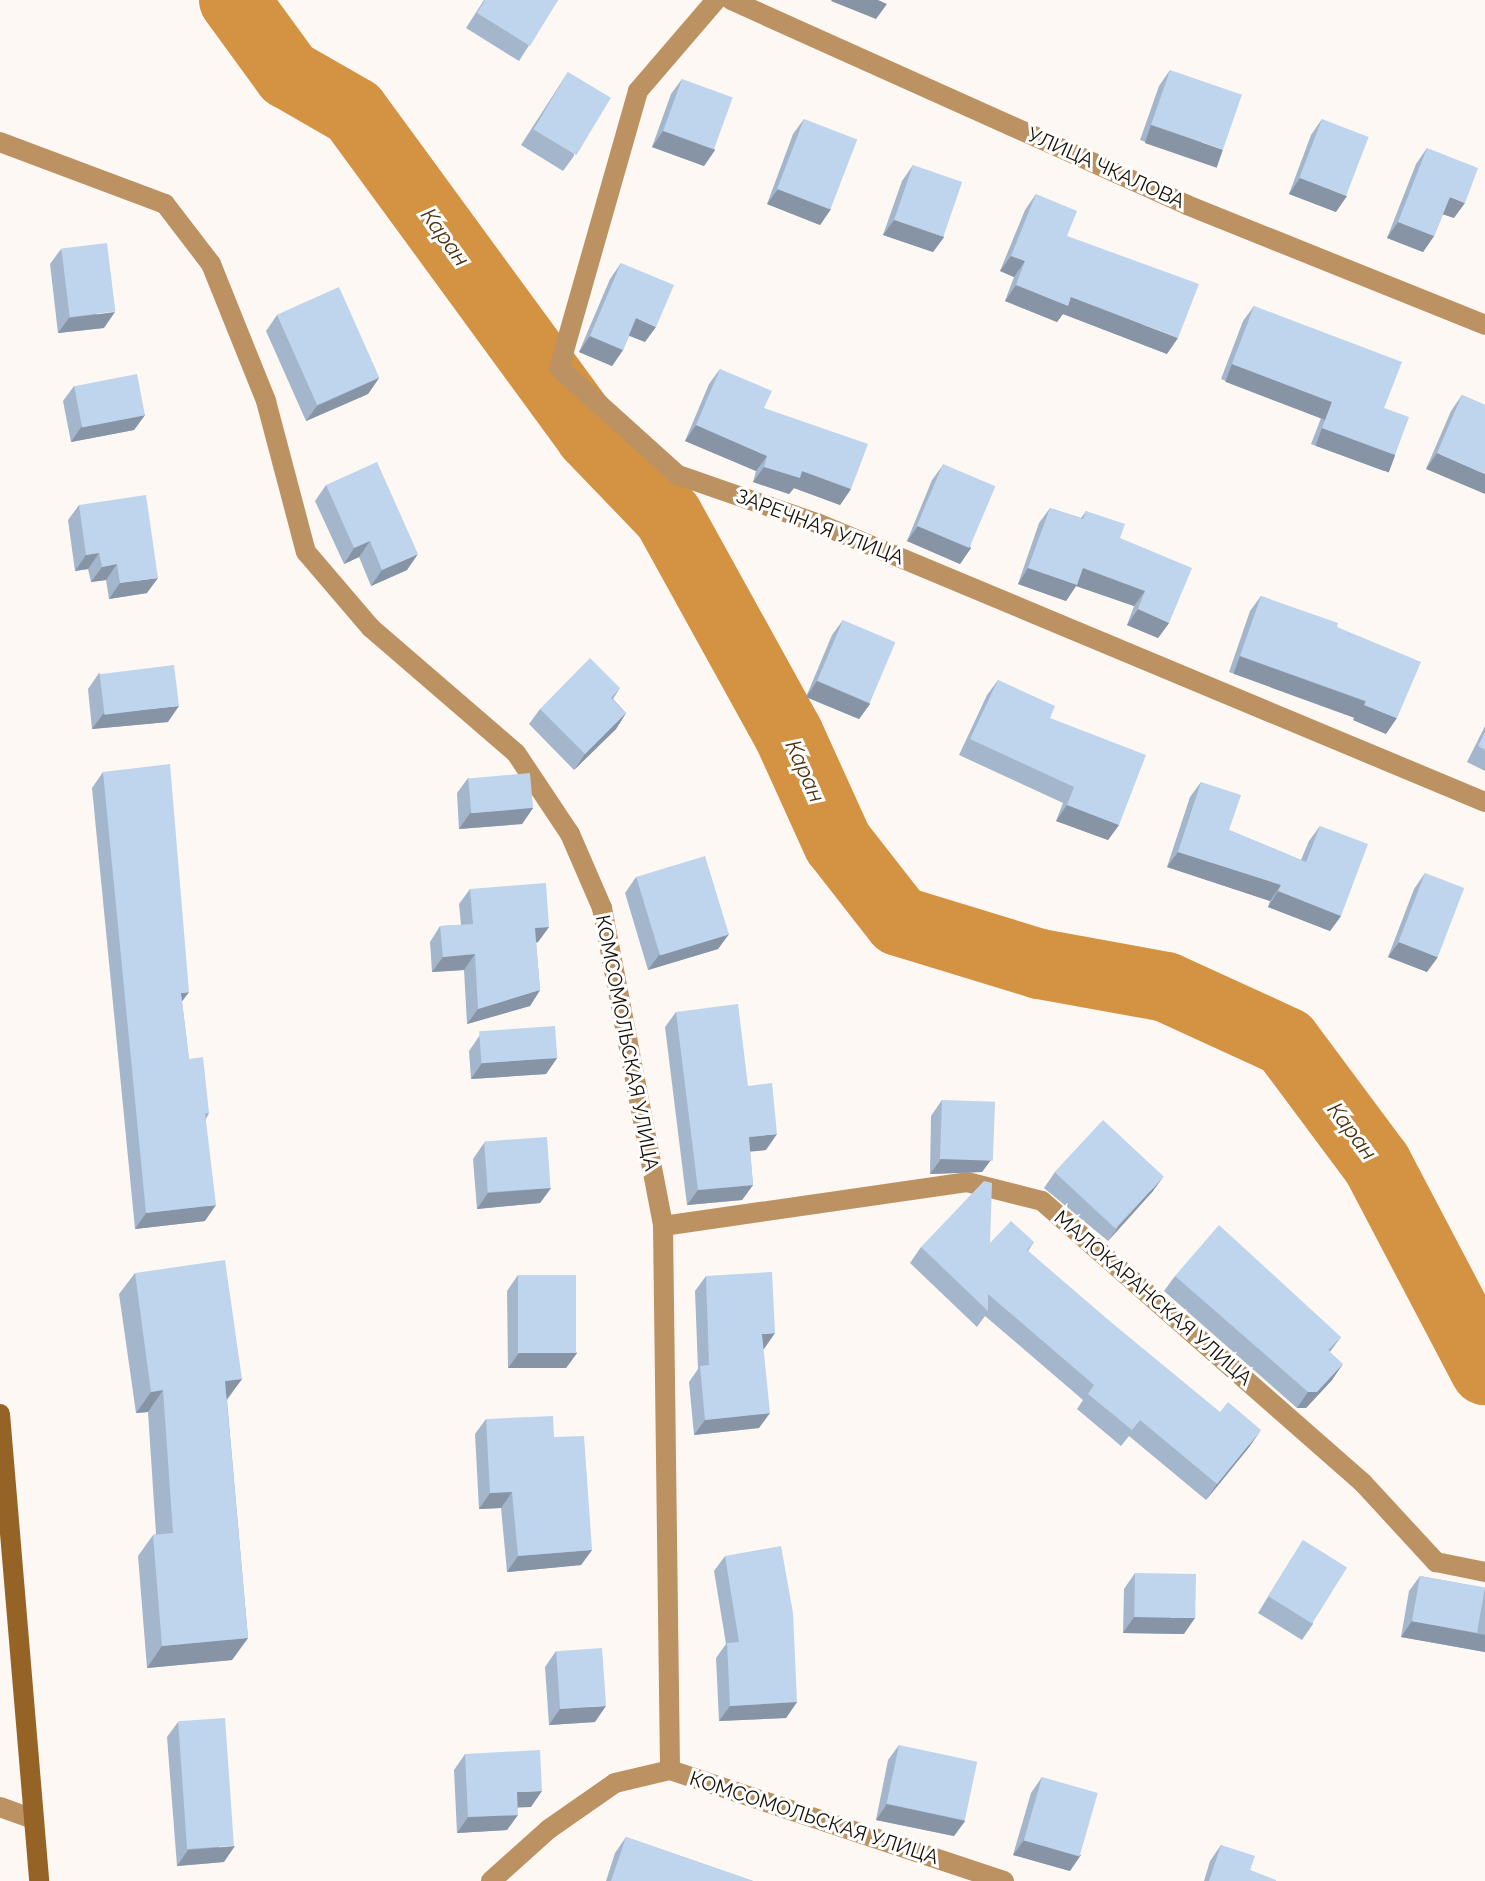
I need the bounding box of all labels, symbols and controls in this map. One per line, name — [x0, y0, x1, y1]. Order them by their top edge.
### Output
street label: УЛИЦА ЧКАЛОВА — [1023, 122, 1189, 214]
water label: Каран — [415, 203, 475, 271]
street label: ЗАРЕЧНАЯ УЛИЦА — [733, 484, 907, 570]
water label: Каран — [780, 736, 830, 806]
street label: КОМСОМОЛЬСКАЯ УЛИЦА — [590, 913, 664, 1173]
water label: Каран — [1322, 1097, 1382, 1165]
street label: МАЛОКАРАНСКАЯ УЛИЦА — [1049, 1205, 1257, 1391]
street label: КОМСОМОЛЬСКАЯ УЛИЦА — [686, 1766, 942, 1870]

